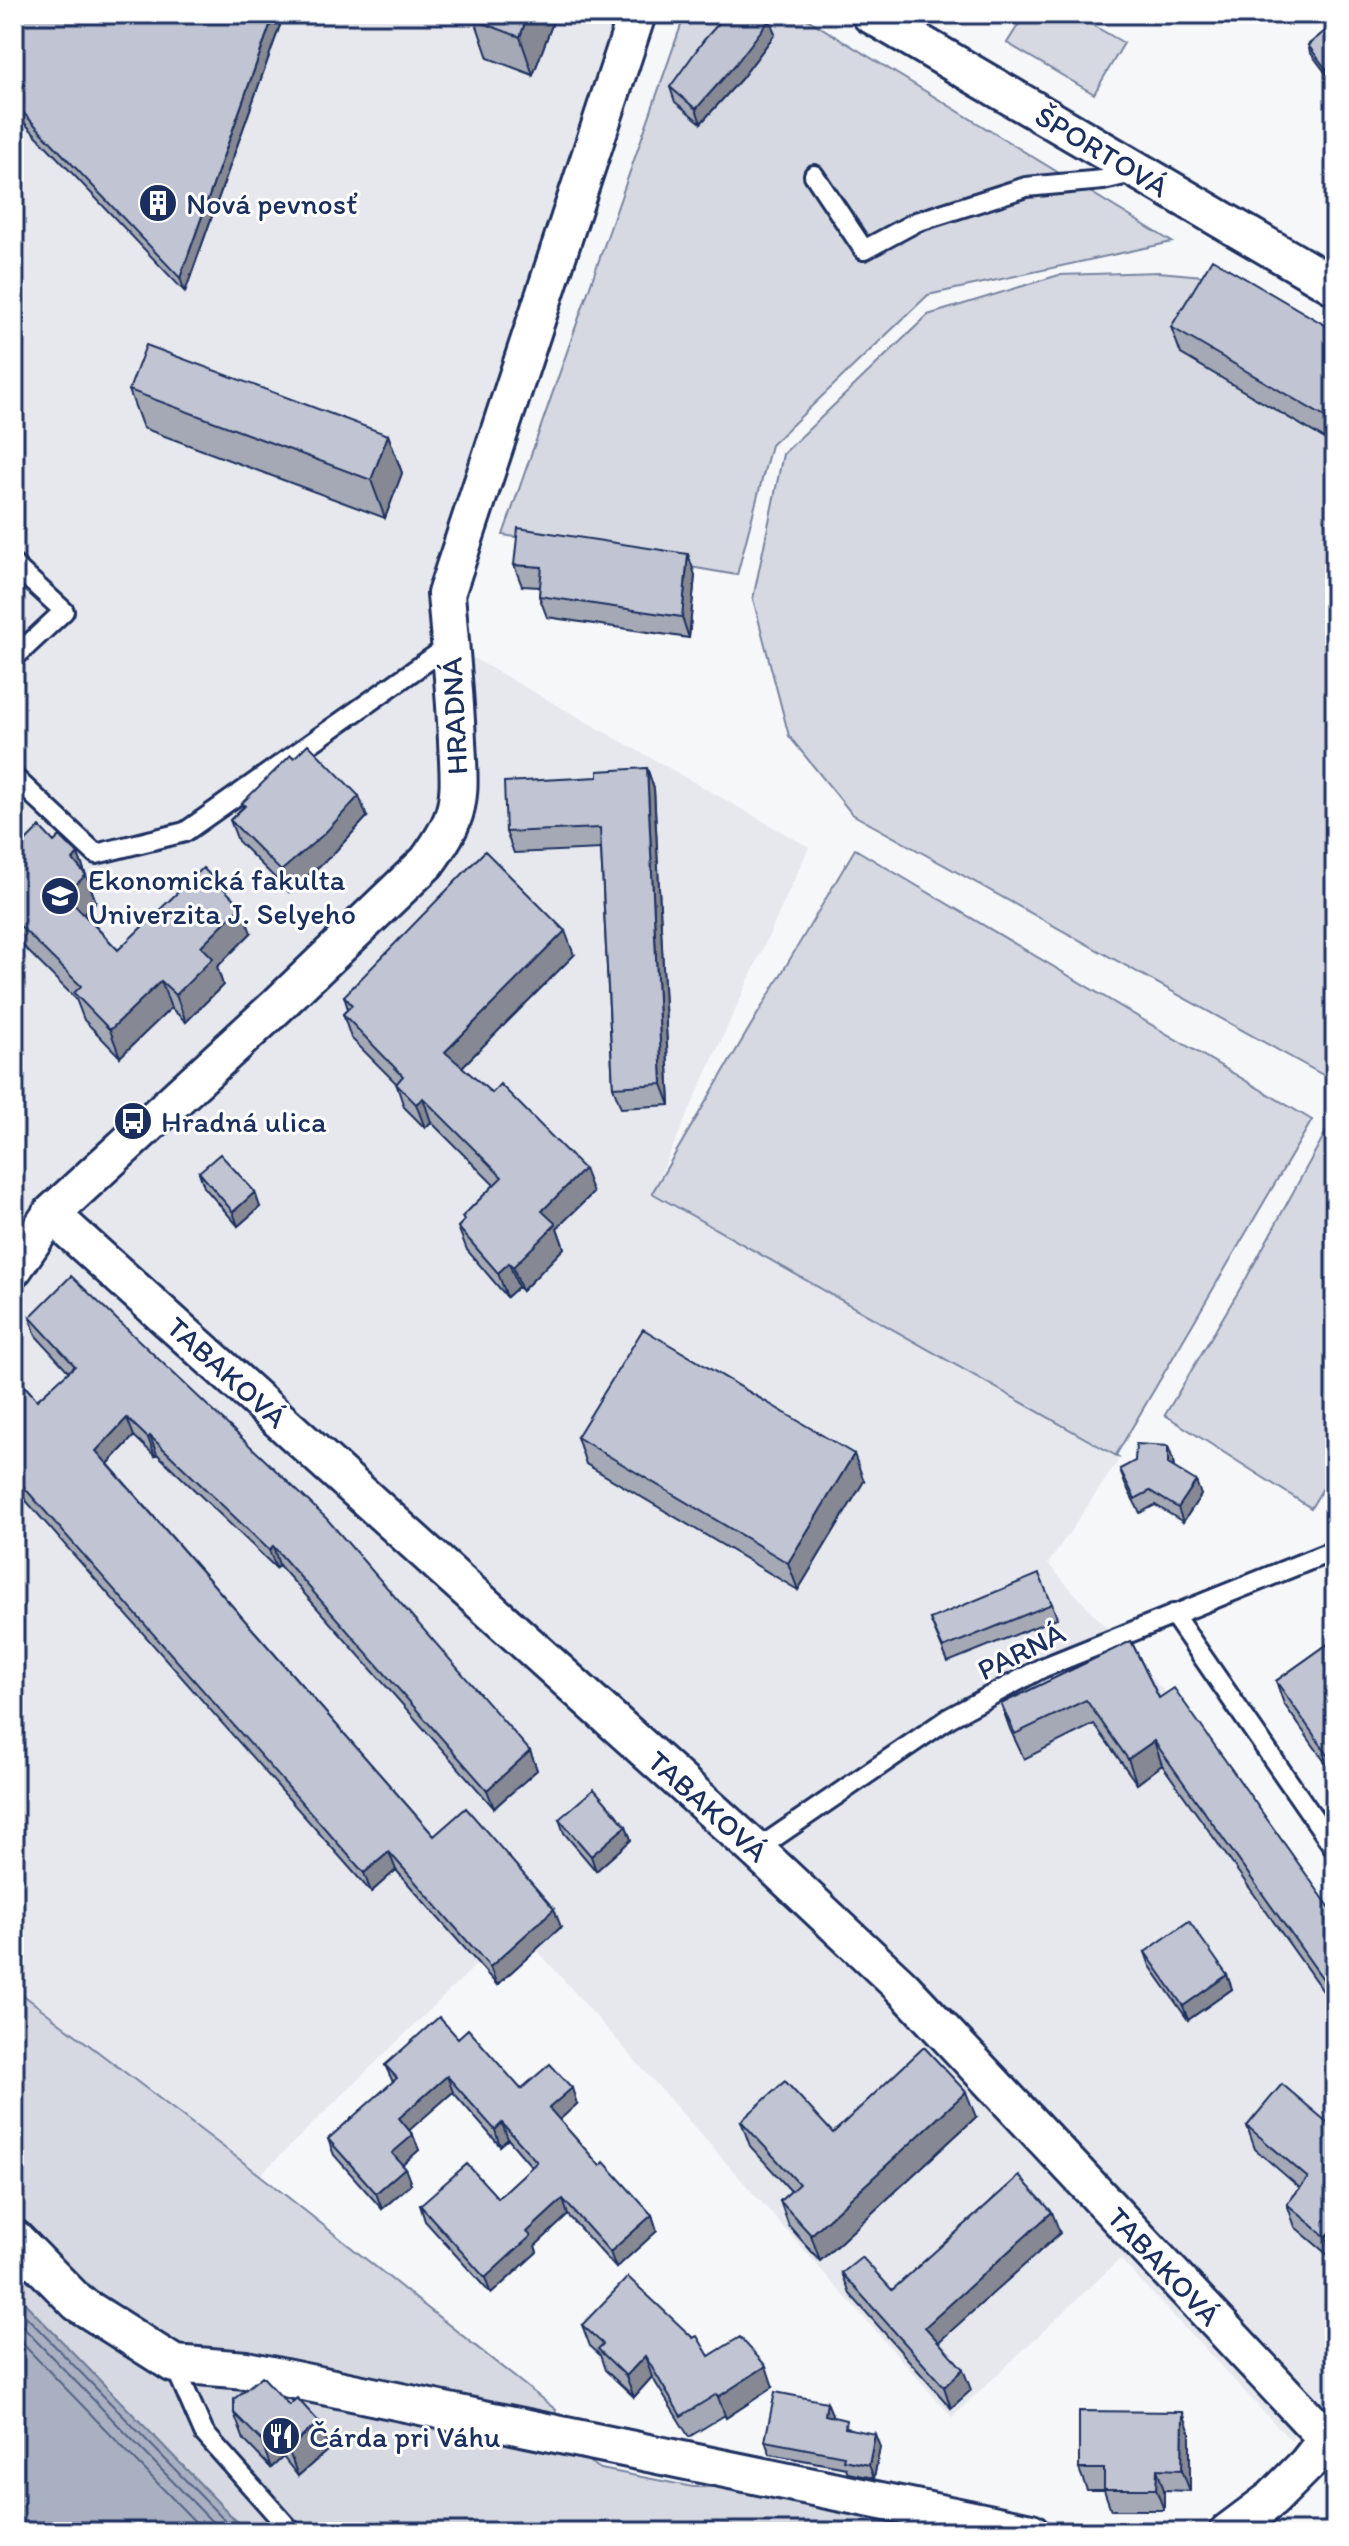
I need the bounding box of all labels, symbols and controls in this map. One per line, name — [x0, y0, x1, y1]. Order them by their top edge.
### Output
street label: ŠPORTOVÁ — [1029, 97, 1175, 205]
building icon: Nová pevnosť — [137, 182, 179, 224]
place label: Nová pevnosť — [186, 185, 358, 222]
street label: HRADNÁ — [432, 656, 476, 776]
place label: Ekonomická fakulta Univerzita J. Selyeho — [88, 861, 356, 932]
school or university icon: Ekonomická fakulta Univerzita J. Selyeho — [39, 875, 81, 917]
bus stop icon: Hradná ulica — [112, 1100, 154, 1142]
place label: Hradná ulica — [161, 1103, 327, 1140]
street label: TABAKOVÁ — [159, 1308, 295, 1436]
street label: PARNÁ — [971, 1614, 1071, 1688]
street label: TABAKOVÁ — [640, 1742, 776, 1870]
street label: TABAKOVÁ — [1100, 2199, 1228, 2333]
restaurant icon: Čárda pri Váhu — [260, 2415, 302, 2457]
place label: Čárda pri Váhu — [309, 2418, 501, 2455]

